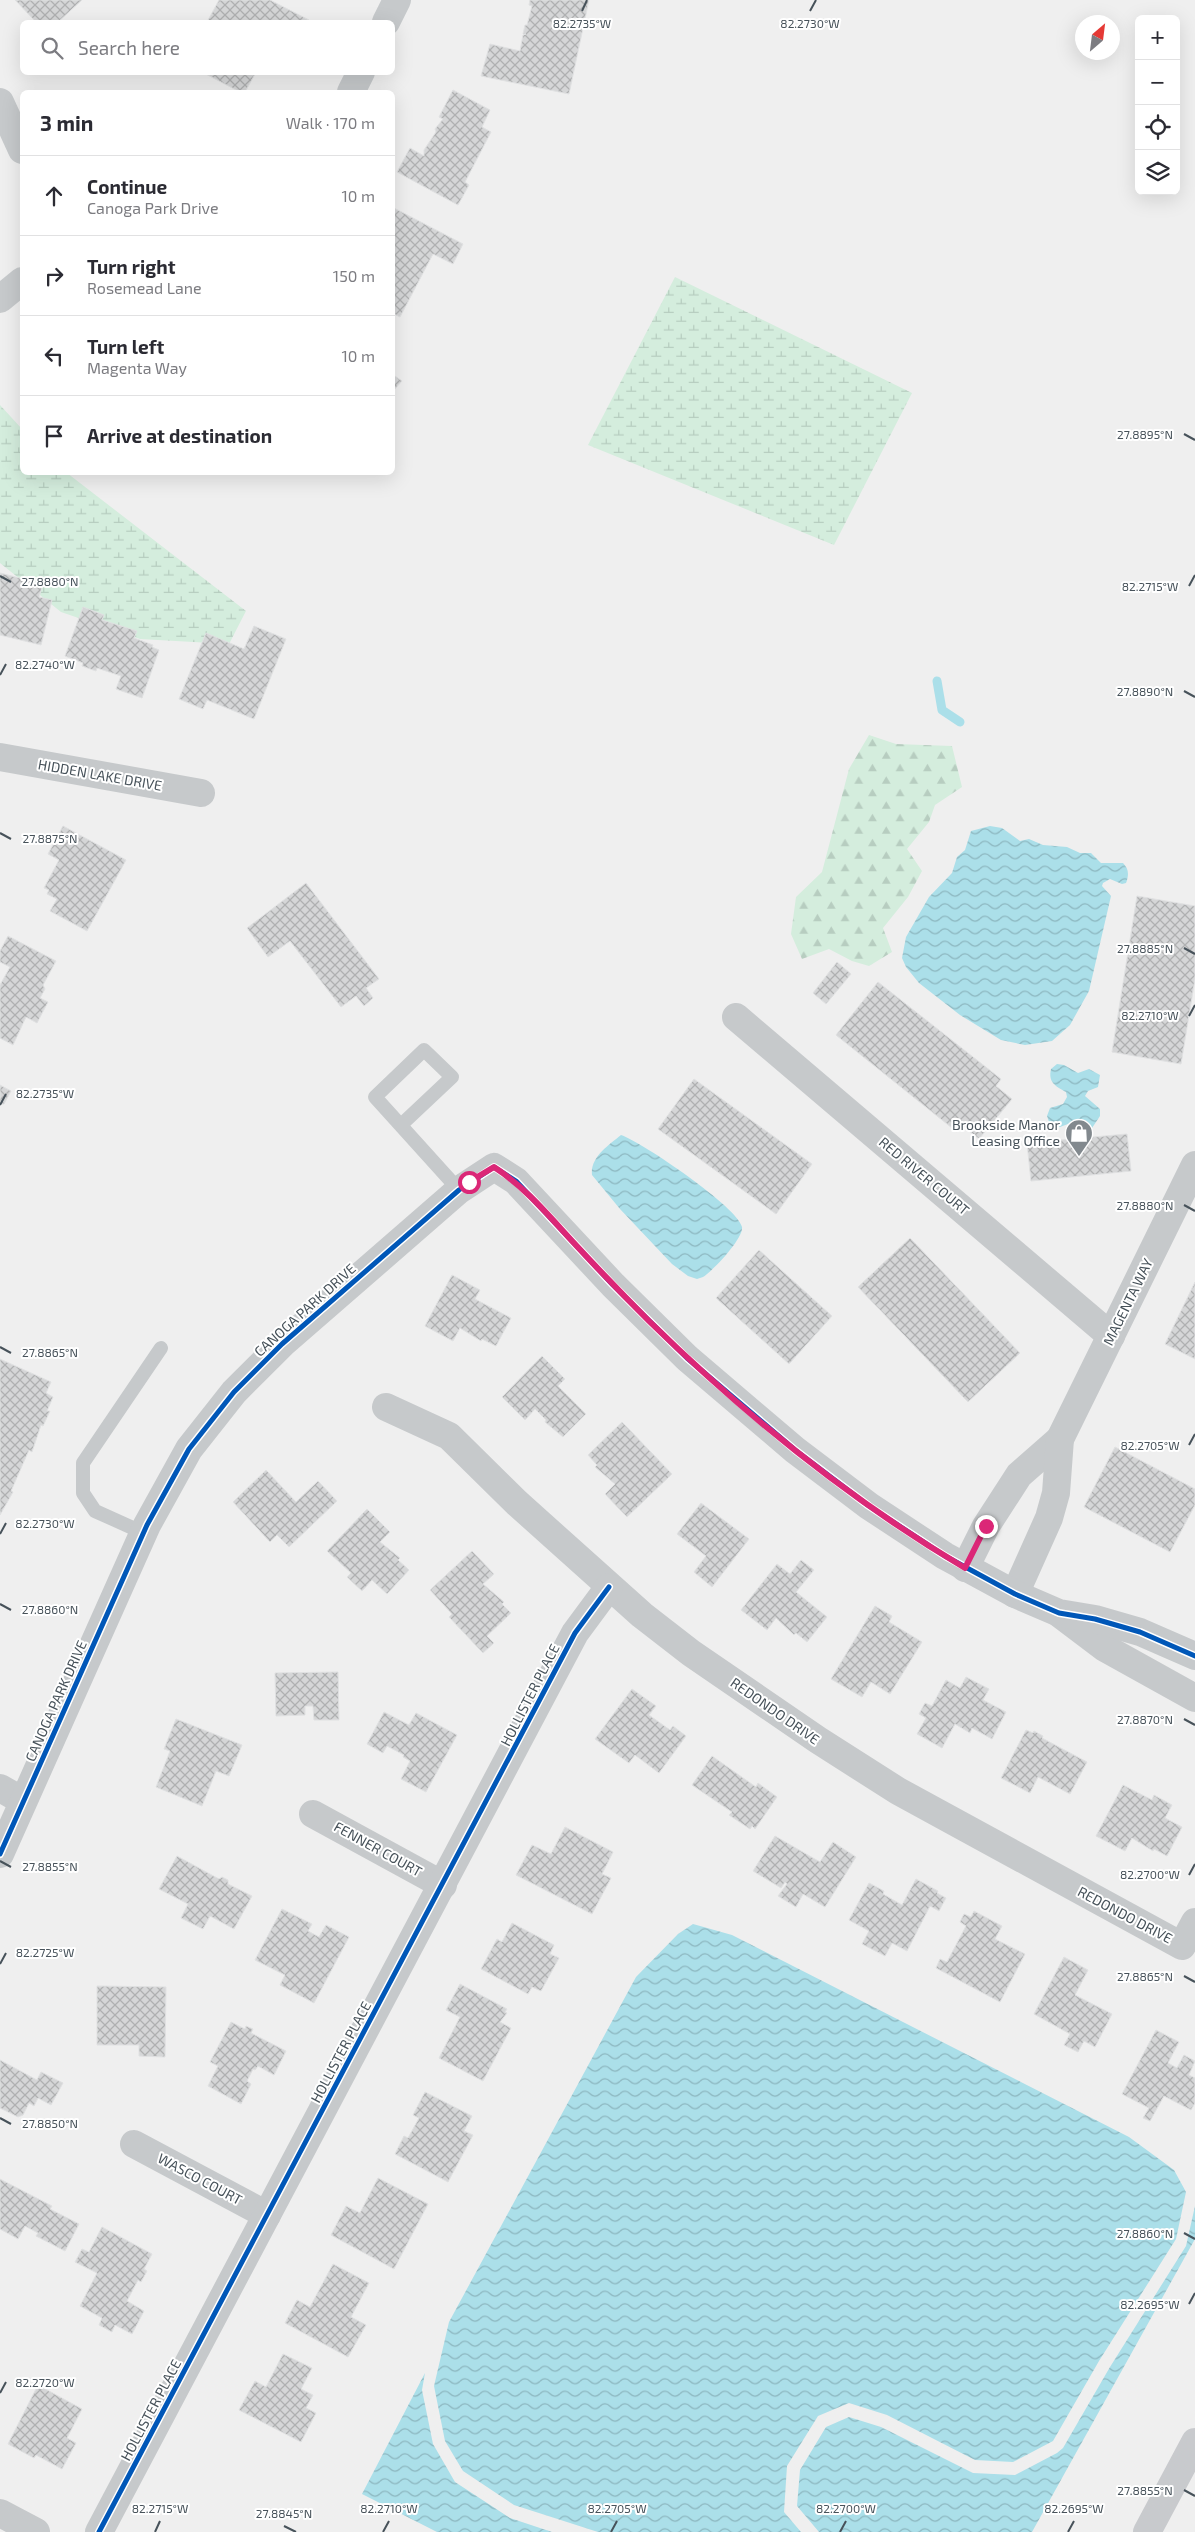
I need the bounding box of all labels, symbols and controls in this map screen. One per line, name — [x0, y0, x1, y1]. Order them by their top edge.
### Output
north arrow — [1075, 15, 1120, 60]
map controls — [1135, 15, 1180, 195]
button: + — [1135, 15, 1180, 60]
text: 82.2735°W — [553, 16, 611, 30]
text: 82.2730°W — [780, 16, 840, 30]
search box — [20, 20, 395, 75]
icon: search — [38, 34, 66, 62]
text: Search here — [78, 36, 180, 59]
button: − — [1135, 60, 1180, 105]
button: locate — [1135, 105, 1180, 150]
text: 3 min — [40, 110, 93, 135]
text: Walk · 170 m — [286, 113, 375, 132]
button: layers — [1135, 150, 1180, 195]
text: Continue — [87, 175, 167, 198]
icon: ahead — [40, 182, 68, 210]
text: 10 m — [341, 186, 375, 205]
text: Canoga Park Drive — [87, 198, 219, 217]
text: Turn right — [87, 255, 175, 278]
icon: right — [40, 262, 68, 290]
text: 150 m — [333, 266, 375, 285]
text: Rosemead Lane — [87, 278, 202, 297]
text: Turn left — [87, 335, 164, 358]
icon: left — [40, 342, 68, 370]
text: 10 m — [341, 346, 375, 365]
text: Magenta Way — [87, 358, 187, 377]
icon: arrive — [40, 422, 68, 450]
text: Arrive at destination — [87, 424, 272, 447]
text: 27.8895°N — [1117, 427, 1173, 441]
text: 27.8880°N — [22, 574, 79, 588]
text: 82.2715°W — [1122, 579, 1178, 593]
text: 82.2740°W — [15, 657, 75, 671]
text: 27.8890°N — [1117, 684, 1173, 698]
street label: HIDDEN LAKE DRIVE — [37, 755, 164, 794]
text: 27.8875°N — [22, 831, 78, 845]
text: 27.8885°N — [1117, 941, 1173, 955]
text: 82.2710°W — [1121, 1008, 1179, 1022]
text: 82.2735°W — [16, 1086, 74, 1100]
place label: Brookside Manor Leasing Office — [952, 1116, 1060, 1149]
shop icon: Brookside Manor Leasing Office — [1064, 1118, 1094, 1157]
street label: RED RIVER COURT — [876, 1133, 973, 1218]
route start — [458, 1171, 481, 1194]
text: 27.8880°N — [1117, 1198, 1174, 1212]
street label: MAGENTA WAY — [1099, 1255, 1156, 1348]
street label: CANOGA PARK DRIVE — [250, 1260, 359, 1360]
text: 27.8865°N — [22, 1345, 78, 1359]
text: 82.2705°W — [1120, 1438, 1180, 1452]
route end — [975, 1515, 998, 1538]
text: 82.2730°W — [15, 1516, 75, 1530]
text: 27.8860°N — [22, 1602, 78, 1616]
street label: CANOGA PARK DRIVE — [21, 1638, 90, 1764]
street label: HOLLISTER PLACE — [496, 1641, 563, 1749]
street label: REDONDO DRIVE — [728, 1674, 823, 1748]
text: 27.8870°N — [1117, 1712, 1173, 1726]
street label: FENNER COURT — [331, 1817, 425, 1880]
text: 27.8855°N — [22, 1859, 78, 1873]
text: 82.2700°W — [1120, 1867, 1180, 1881]
street label: REDONDO DRIVE — [1075, 1882, 1176, 1947]
text: 82.2725°W — [16, 1945, 74, 1959]
text: 27.8865°N — [1117, 1969, 1173, 1983]
street label: HOLLISTER PLACE — [307, 1998, 374, 2105]
text: 27.8850°N — [22, 2116, 78, 2130]
street label: WASCO COURT — [155, 2149, 245, 2208]
text: 27.8860°N — [1117, 2226, 1173, 2240]
text: 82.2695°W — [1120, 2297, 1180, 2311]
street label: HOLLISTER PLACE — [117, 2356, 184, 2463]
text: 82.2720°W — [15, 2375, 75, 2389]
text: 27.8855°N — [1117, 2483, 1173, 2497]
text: 82.2715°W — [132, 2501, 188, 2515]
text: 82.2710°W — [360, 2501, 418, 2515]
text: 82.2705°W — [587, 2501, 647, 2515]
text: 82.2700°W — [816, 2501, 876, 2515]
text: 82.2695°W — [1044, 2501, 1104, 2515]
text: 27.8845°N — [256, 2506, 312, 2520]

